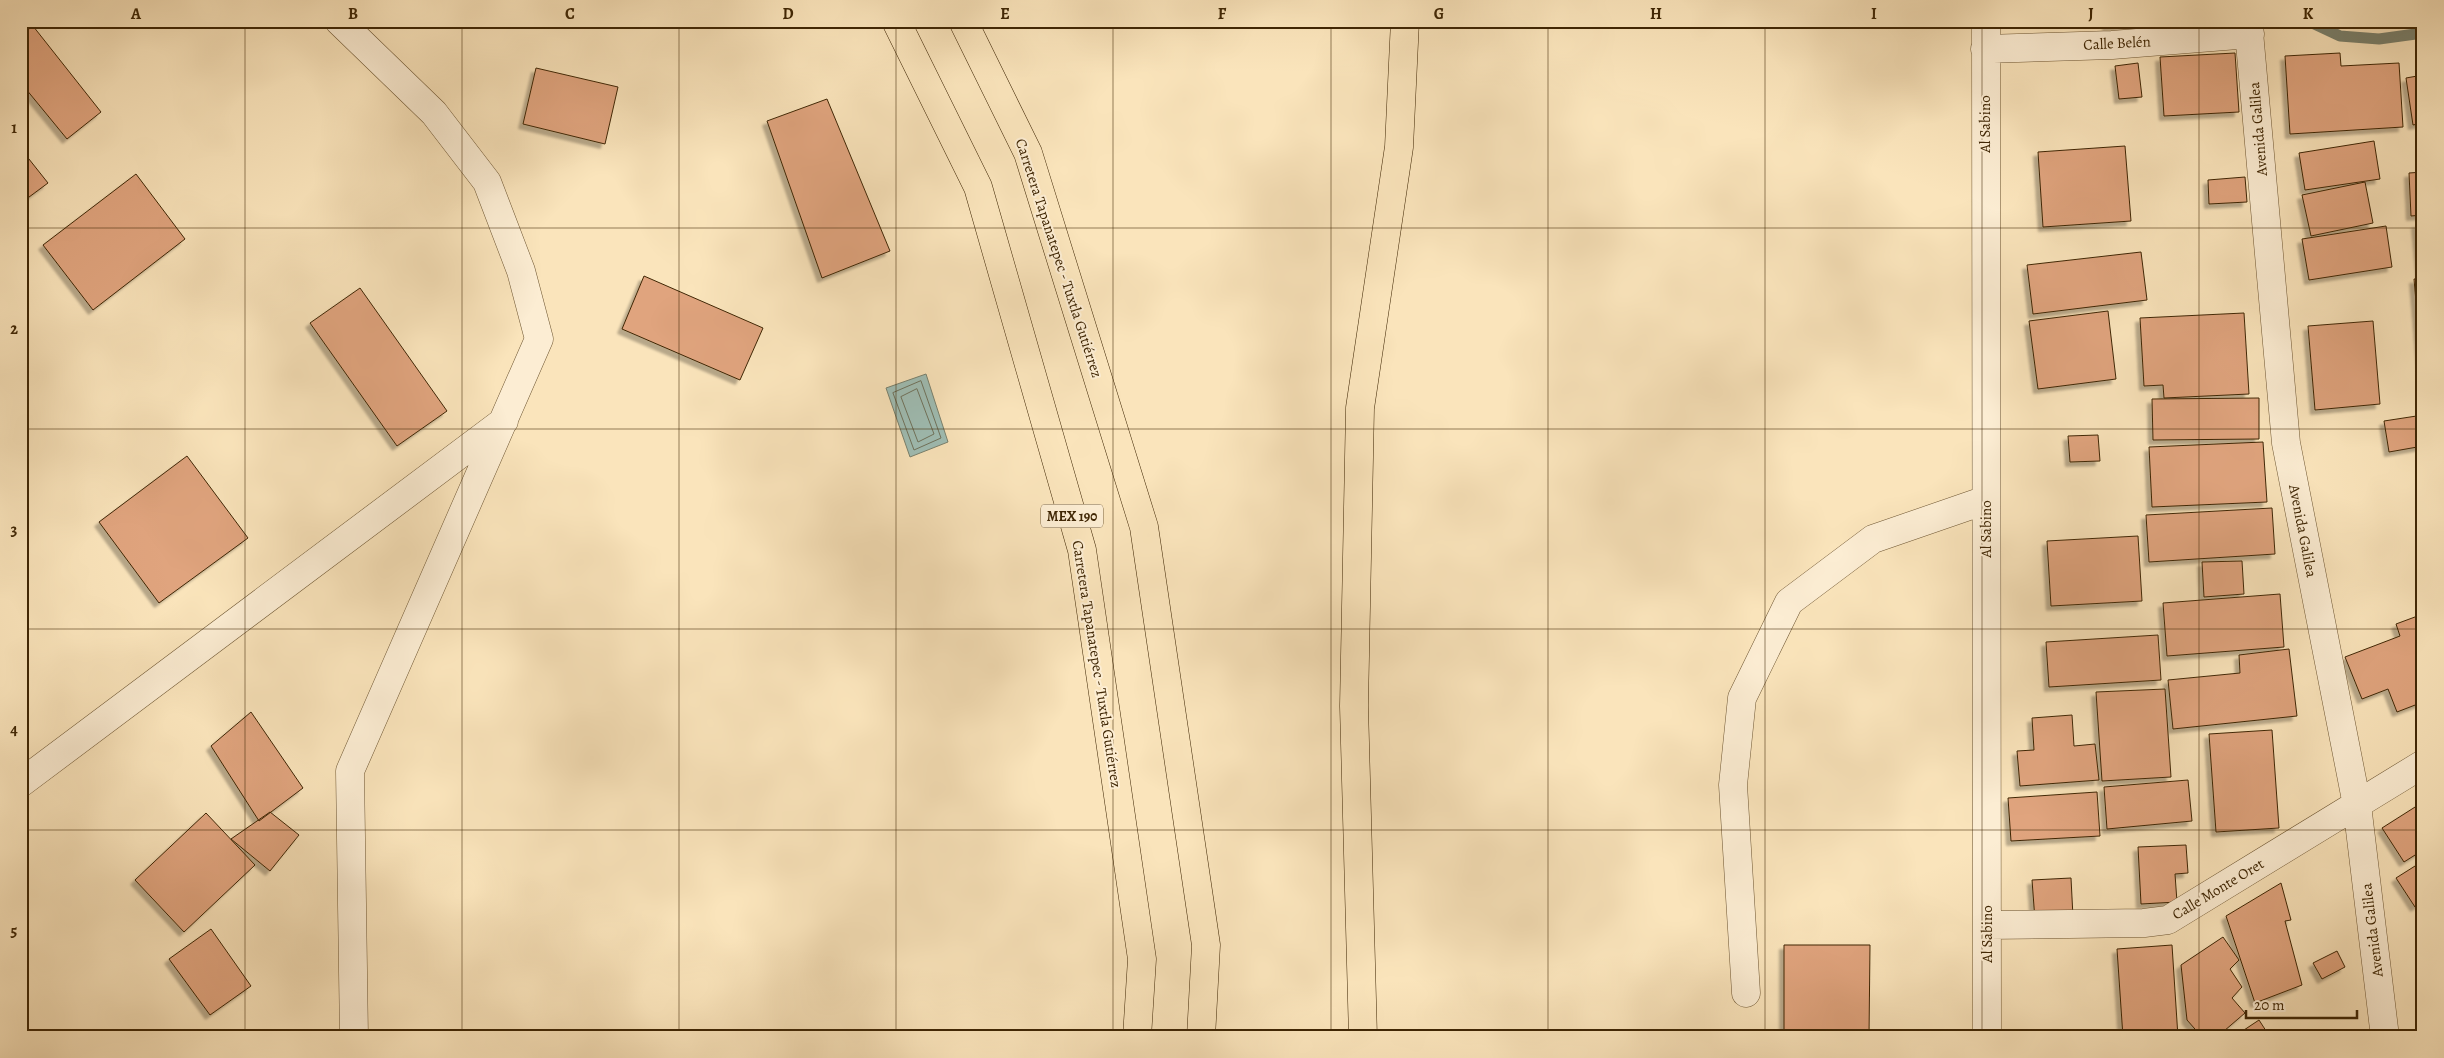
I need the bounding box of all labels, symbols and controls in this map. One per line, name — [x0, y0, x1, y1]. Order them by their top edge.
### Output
text: A — [130, 3, 142, 25]
text: B — [348, 3, 358, 25]
text: C — [565, 3, 575, 25]
text: D — [782, 3, 794, 25]
text: E — [1000, 3, 1010, 25]
text: F — [1218, 3, 1227, 25]
text: G — [1434, 3, 1444, 25]
text: H — [1650, 3, 1662, 25]
text: I — [1871, 3, 1877, 25]
text: J — [2088, 3, 2094, 25]
text: K — [2303, 3, 2314, 25]
street label: Calle Belén — [2083, 31, 2151, 55]
street label: Avenida Galilea — [2244, 81, 2272, 178]
street label: Al Sabino — [1975, 95, 1995, 154]
text: 1 — [11, 117, 17, 139]
street label: Carretera Tapanatepec - Tuxtla Gutiérrez — [1011, 136, 1107, 380]
text: 2 — [10, 318, 18, 340]
street label: Avenida Galilea — [2284, 482, 2322, 579]
street label: Al Sabino — [1976, 500, 1996, 559]
road number: MEX 190 — [1041, 504, 1103, 528]
text: 3 — [11, 519, 18, 541]
street label: Carretera Tapanatepec - Tuxtla Gutiérrez — [1068, 539, 1126, 789]
text: 4 — [10, 719, 18, 741]
street label: Calle Monte Oret — [2168, 854, 2268, 924]
street label: Avenida Galilea — [2356, 882, 2388, 979]
street label: Al Sabino — [1977, 905, 1997, 964]
text: 5 — [11, 920, 18, 942]
scale bar — [2246, 988, 2358, 1020]
text: 20 m — [2254, 995, 2285, 1015]

